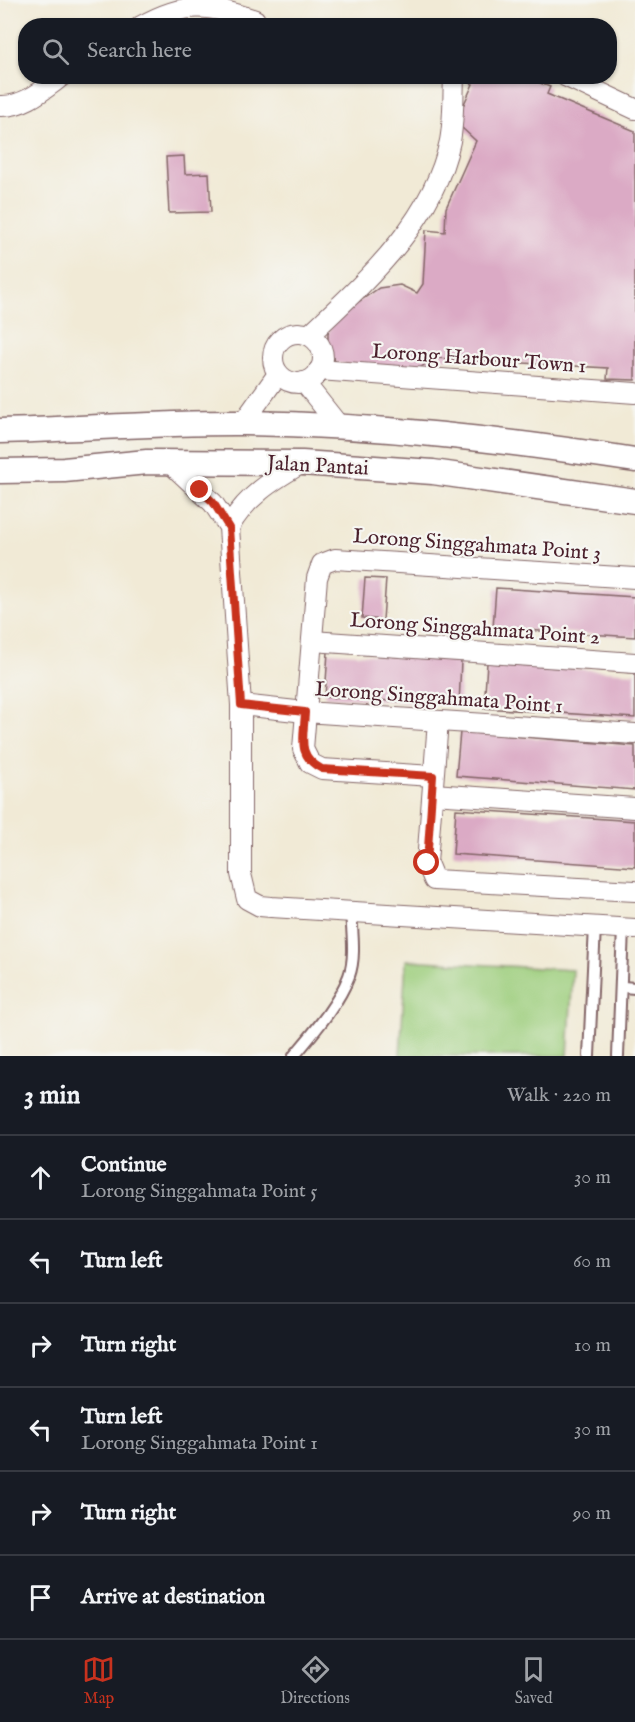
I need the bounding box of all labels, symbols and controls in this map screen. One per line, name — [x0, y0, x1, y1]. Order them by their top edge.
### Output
search box — [18, 18, 617, 84]
icon: search — [39, 35, 72, 68]
text: Search here — [87, 37, 192, 65]
street label: Lorong Harbour Town 1 — [371, 339, 587, 380]
street label: Jalan Pantai — [264, 450, 369, 483]
route end — [186, 476, 212, 502]
street label: Lorong Singgahmata Point 3 — [352, 523, 602, 568]
street label: Lorong Singgahmata Point 2 — [349, 607, 601, 652]
street label: Lorong Singgahmata Point 1 — [314, 676, 564, 721]
route start — [413, 849, 439, 875]
text: 3 min — [24, 1079, 80, 1112]
text: Walk · 220 m — [507, 1083, 611, 1108]
text: Continue — [81, 1151, 167, 1179]
icon: ahead — [24, 1161, 57, 1194]
text: 30 m — [574, 1165, 611, 1190]
text: Lorong Singgahmata Point 5 — [81, 1179, 318, 1204]
icon: left — [24, 1245, 57, 1278]
text: Turn left — [81, 1247, 163, 1275]
text: 60 m — [573, 1249, 611, 1274]
icon: right — [24, 1329, 57, 1362]
text: Turn right — [81, 1331, 176, 1359]
text: 10 m — [574, 1333, 611, 1358]
text: Turn left — [81, 1403, 163, 1431]
icon: left — [24, 1413, 57, 1446]
text: 30 m — [574, 1417, 611, 1442]
text: Lorong Singgahmata Point 1 — [81, 1431, 318, 1456]
icon: right — [24, 1497, 57, 1530]
text: Turn right — [81, 1499, 176, 1527]
text: 90 m — [573, 1501, 611, 1526]
icon: arrive — [24, 1581, 57, 1614]
text: Arrive at destination — [81, 1583, 265, 1611]
tab: Map — [82, 1653, 115, 1709]
tab: Directions — [280, 1653, 350, 1709]
tab: Saved — [515, 1653, 553, 1709]

